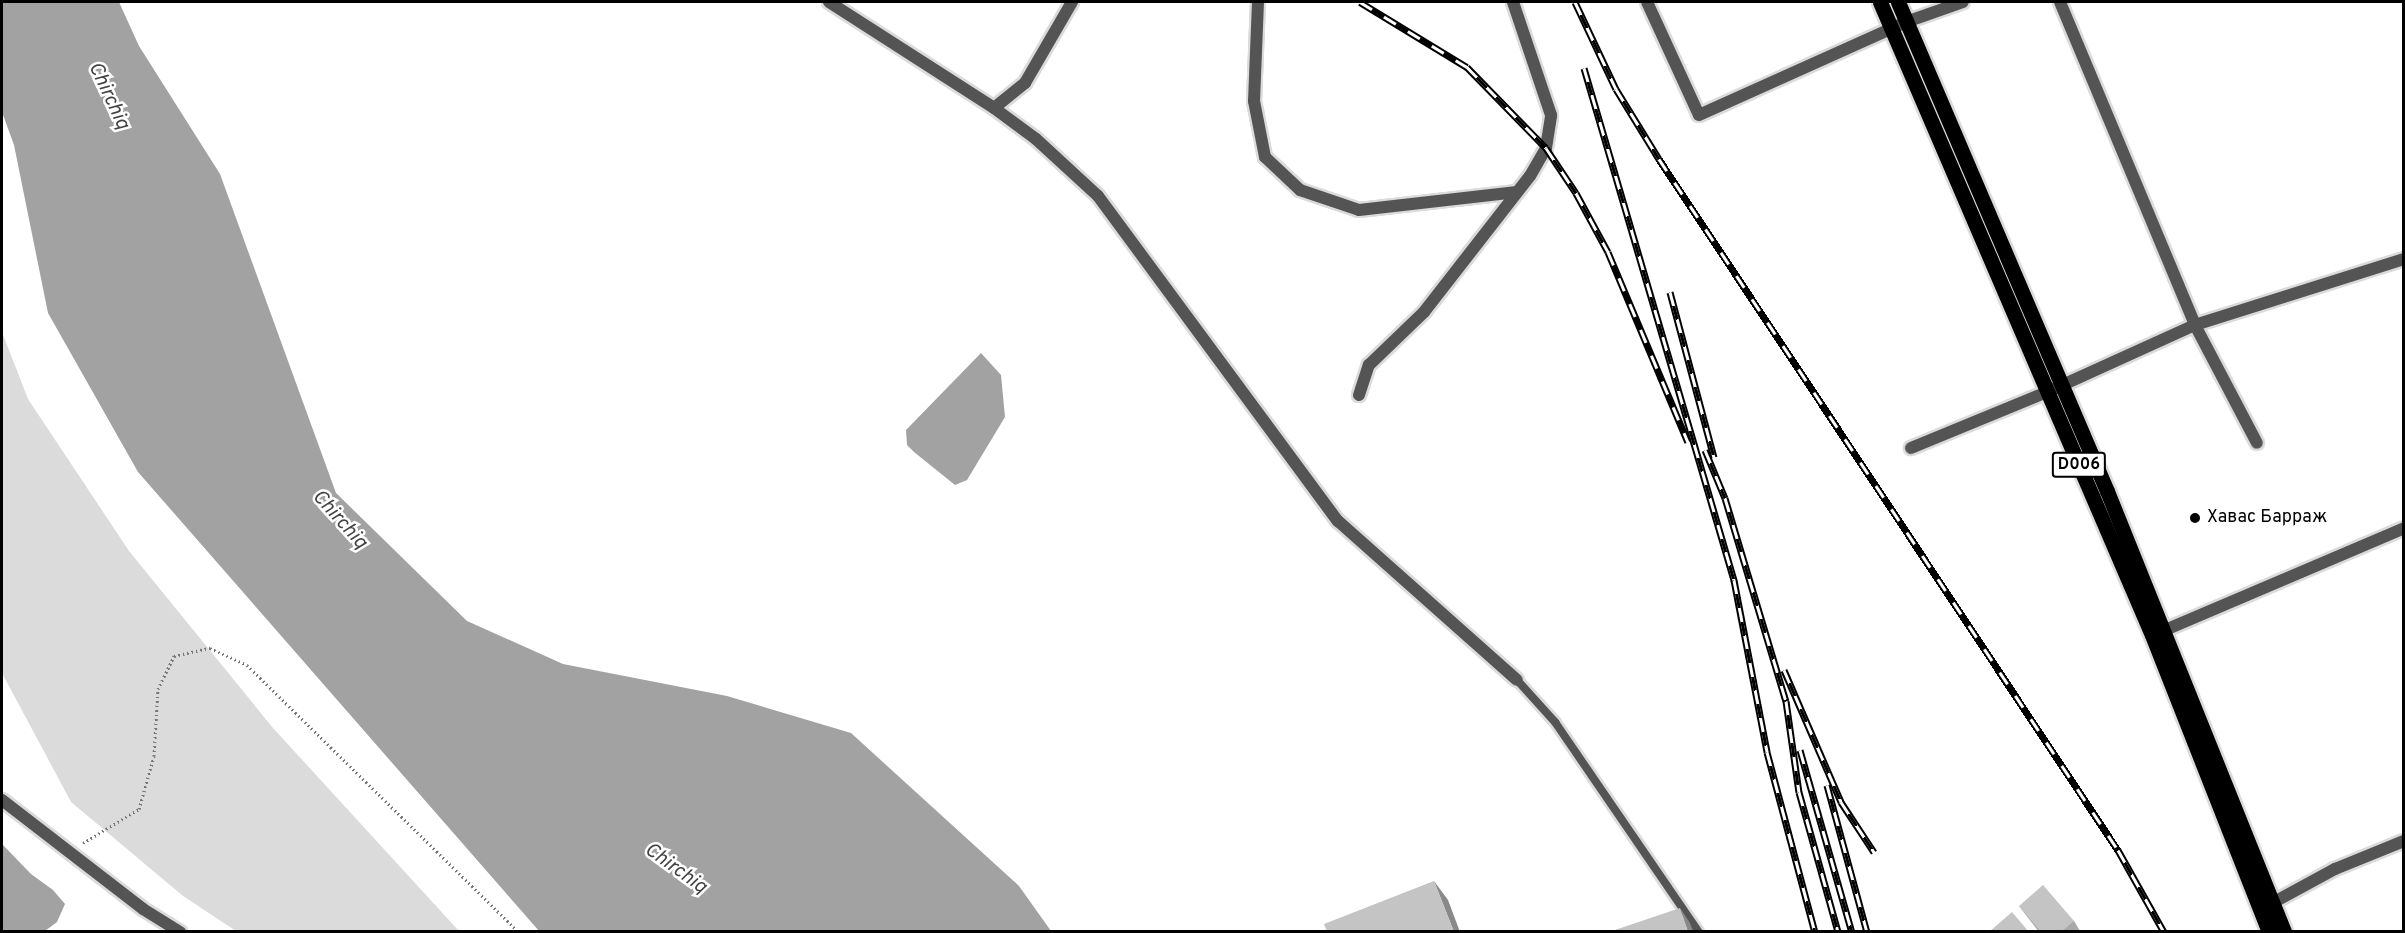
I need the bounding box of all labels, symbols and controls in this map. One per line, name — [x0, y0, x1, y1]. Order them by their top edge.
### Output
water label: Chirchiq — [82, 59, 134, 133]
road number: D006 — [2050, 452, 2108, 478]
water label: Chirchiq — [306, 485, 372, 555]
place label: Хавас Барраж — [2207, 507, 2327, 529]
marker: Хавас Барраж — [2188, 511, 2202, 525]
water label: Chirchiq — [639, 838, 711, 900]

